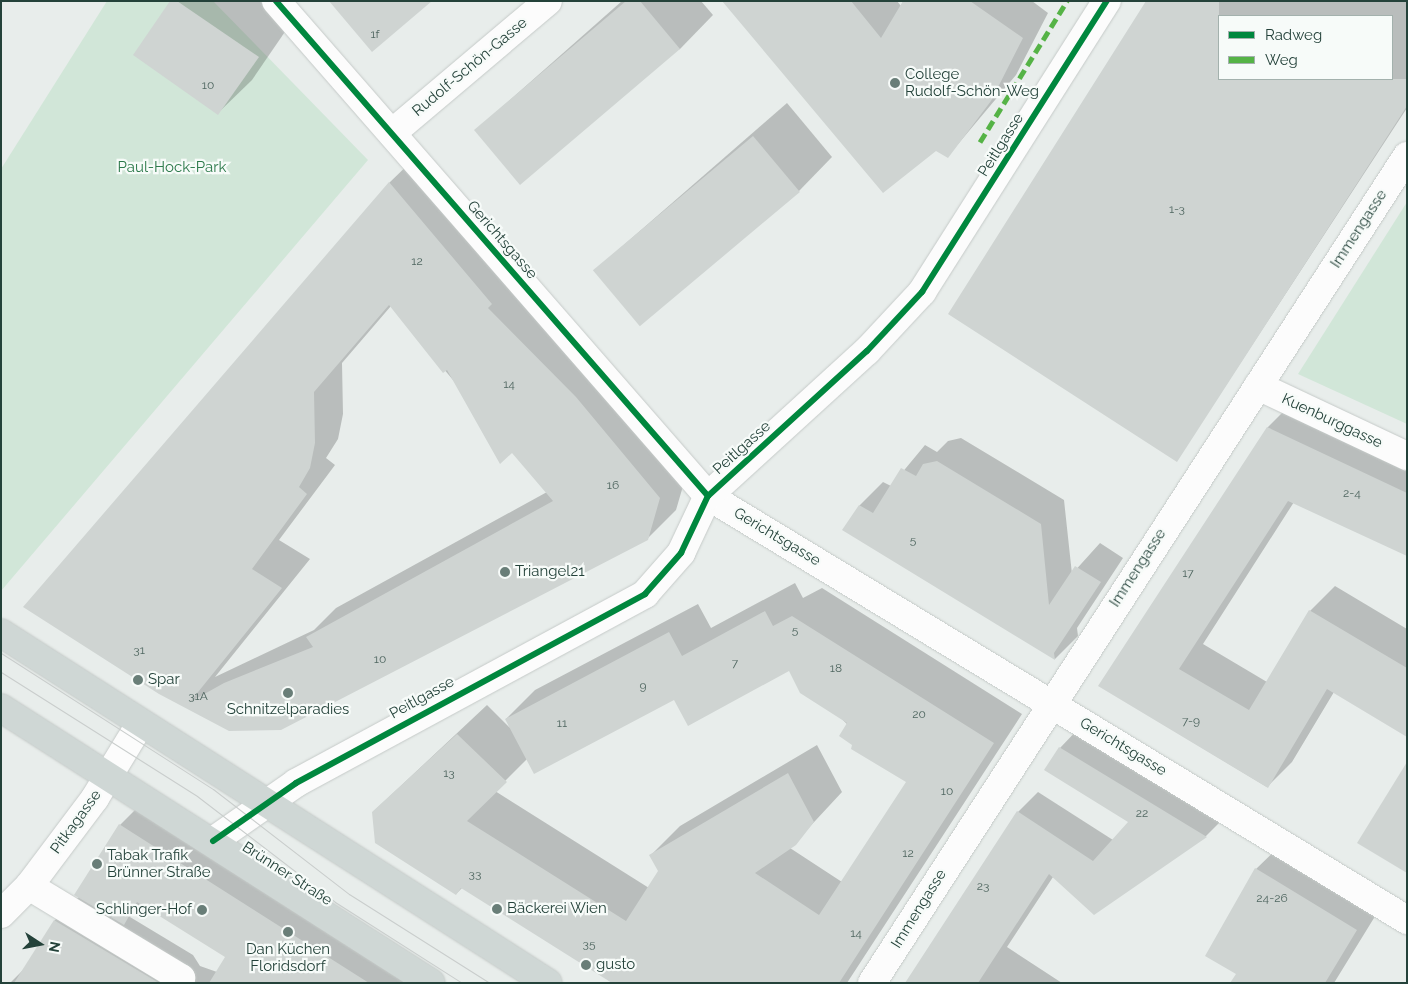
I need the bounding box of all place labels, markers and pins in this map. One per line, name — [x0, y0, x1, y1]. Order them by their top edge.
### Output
place label: College Rudolf-Schön-Weg — [905, 65, 1039, 100]
marker: College Rudolf-Schön-Weg — [889, 77, 901, 89]
place label: Triangel21 — [515, 563, 585, 581]
marker: Triangel21 — [499, 566, 511, 578]
place label: Spar — [148, 671, 180, 689]
marker: Spar — [132, 674, 144, 686]
marker: Schnitzelparadies — [282, 687, 294, 699]
place label: Schnitzelparadies — [227, 701, 349, 719]
place label: Tabak Trafik Brünner Straße — [107, 846, 211, 881]
marker: Tabak Trafik Brünner Straße — [91, 858, 103, 870]
place label: Bäckerei Wien — [507, 900, 607, 918]
place label: Schlinger-Hof — [96, 901, 192, 919]
marker: Bäckerei Wien — [491, 903, 503, 915]
marker: Schlinger-Hof — [196, 904, 208, 916]
marker: Dan Küchen Floridsdorf — [282, 926, 294, 938]
place label: Dan Küchen Floridsdorf — [246, 940, 330, 975]
place label: gusto — [596, 956, 635, 974]
marker: gusto — [580, 959, 592, 971]

